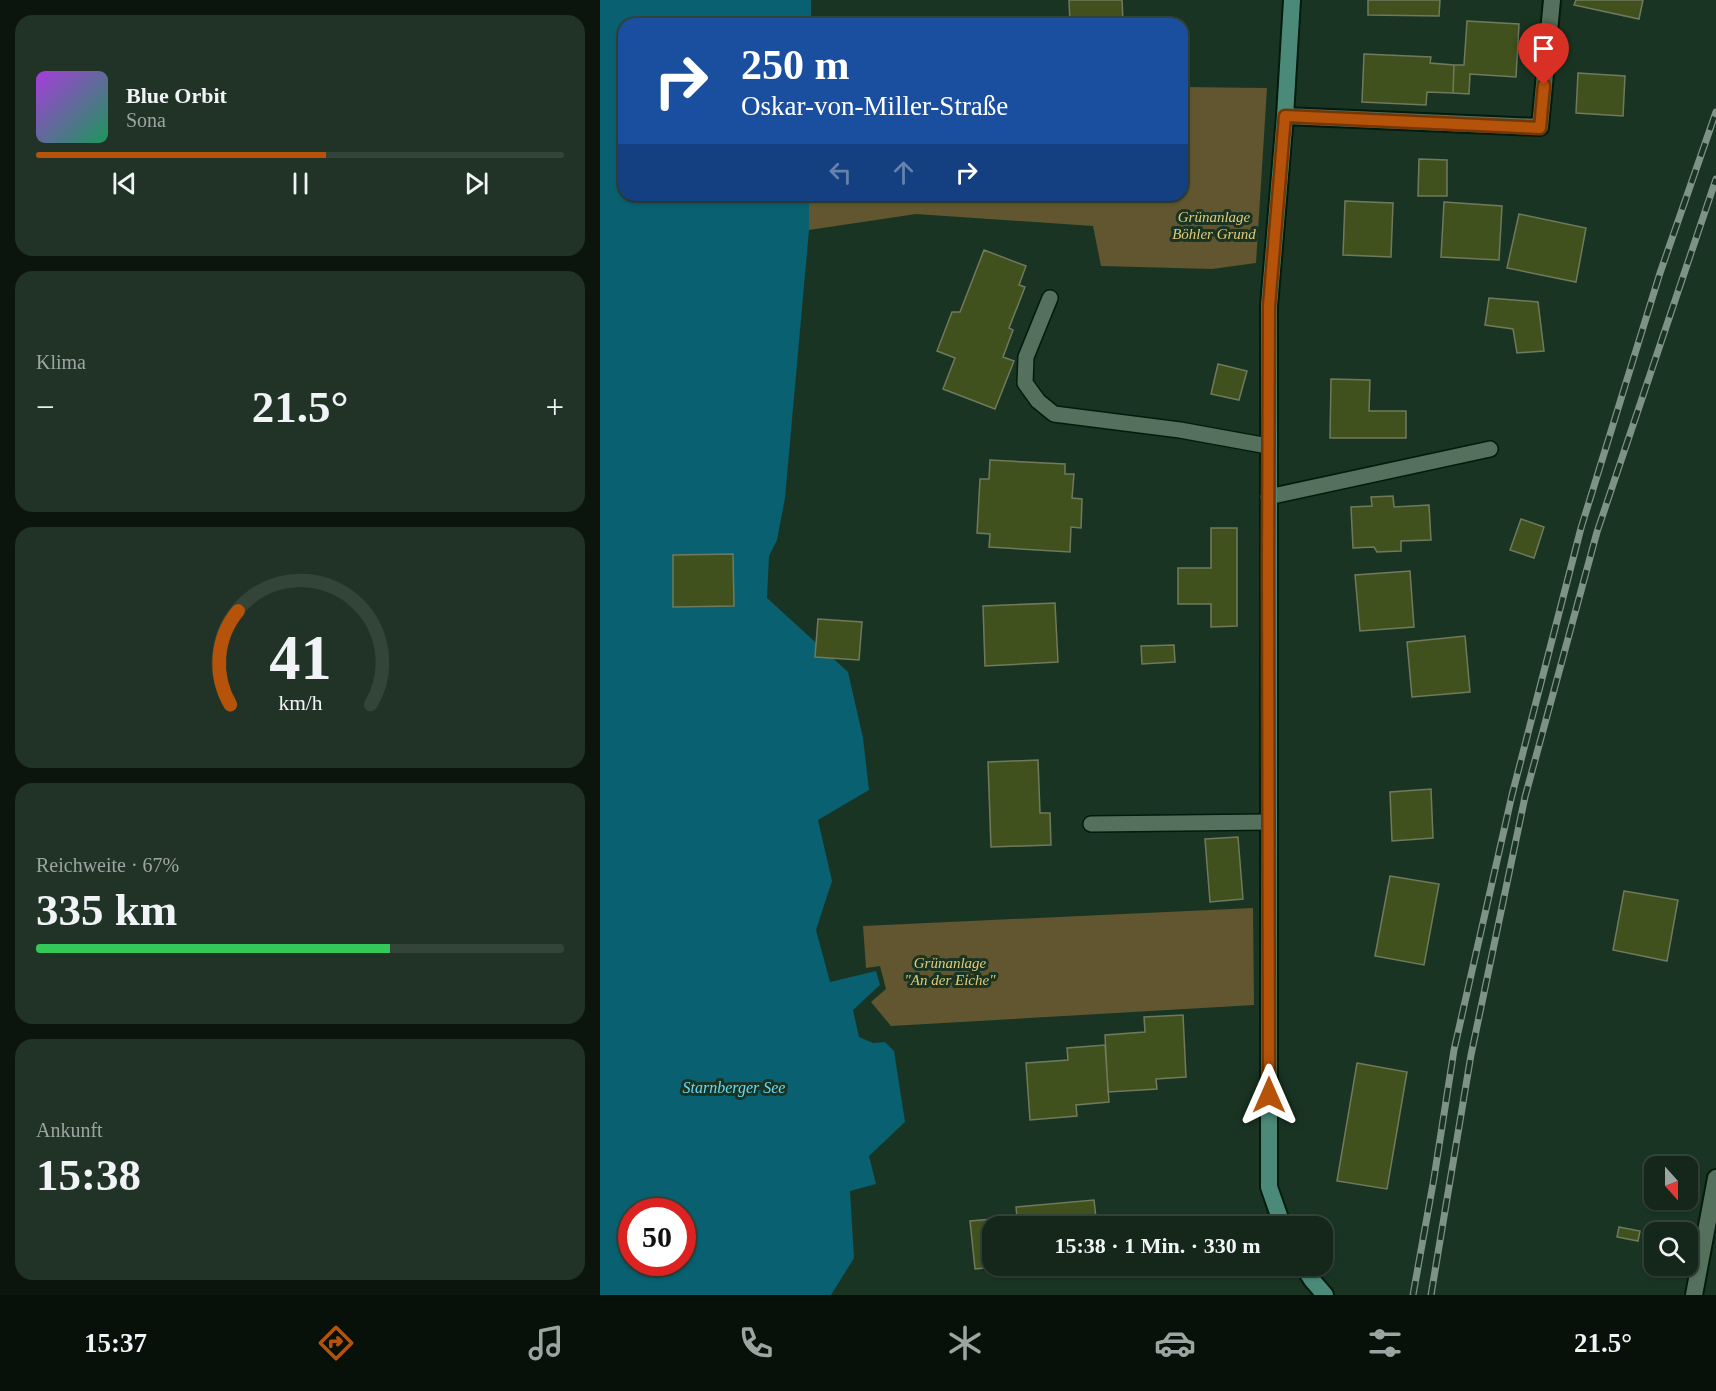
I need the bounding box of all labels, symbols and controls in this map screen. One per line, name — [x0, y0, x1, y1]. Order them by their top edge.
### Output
pin — [1518, 23, 1569, 85]
icon: arrive — [1527, 32, 1560, 65]
icon: right — [642, 42, 720, 120]
text: 250 m — [741, 42, 850, 88]
text: Blue Orbit — [126, 83, 227, 108]
text: Oskar-von-Miller-Straße — [741, 91, 1008, 121]
text: Sona — [126, 109, 166, 131]
icon: left — [824, 156, 857, 189]
icon: ahead — [887, 156, 920, 189]
icon: right — [950, 156, 983, 189]
icon: previous — [108, 167, 141, 200]
icon: pause — [284, 167, 317, 200]
icon: next — [460, 167, 493, 200]
park label: Grünanlage Böhler Grund — [1172, 209, 1256, 242]
text: Klima — [36, 351, 86, 373]
text: 21.5° — [252, 382, 348, 432]
text: − — [36, 389, 55, 425]
text: + — [545, 389, 564, 425]
text: 41 — [269, 623, 331, 692]
text: km/h — [278, 691, 322, 715]
text: Reichweite · 67% — [36, 854, 179, 876]
text: 335 km — [36, 885, 177, 935]
park label: Grünanlage "An der Eiche" — [905, 955, 996, 988]
position arrow — [1237, 1063, 1301, 1127]
water label: Starnberger See — [683, 1079, 785, 1097]
text: Ankunft — [36, 1119, 103, 1141]
text: 15:38 — [36, 1150, 141, 1200]
north arrow — [1644, 1156, 1698, 1210]
map controls — [1644, 1156, 1698, 1276]
speed limit sign: 50 — [618, 1198, 696, 1276]
button: search — [1644, 1222, 1698, 1276]
text: 15:38 · 1 Min. · 330 m — [1055, 1233, 1260, 1258]
icon: directions — [315, 1322, 357, 1364]
icon: music — [525, 1322, 567, 1364]
icon: phone — [735, 1322, 777, 1364]
icon: climate — [944, 1322, 986, 1364]
icon: car — [1154, 1322, 1196, 1364]
icon: filters — [1364, 1322, 1406, 1364]
text: 15:37 — [84, 1328, 147, 1358]
text: 21.5° — [1574, 1328, 1632, 1358]

